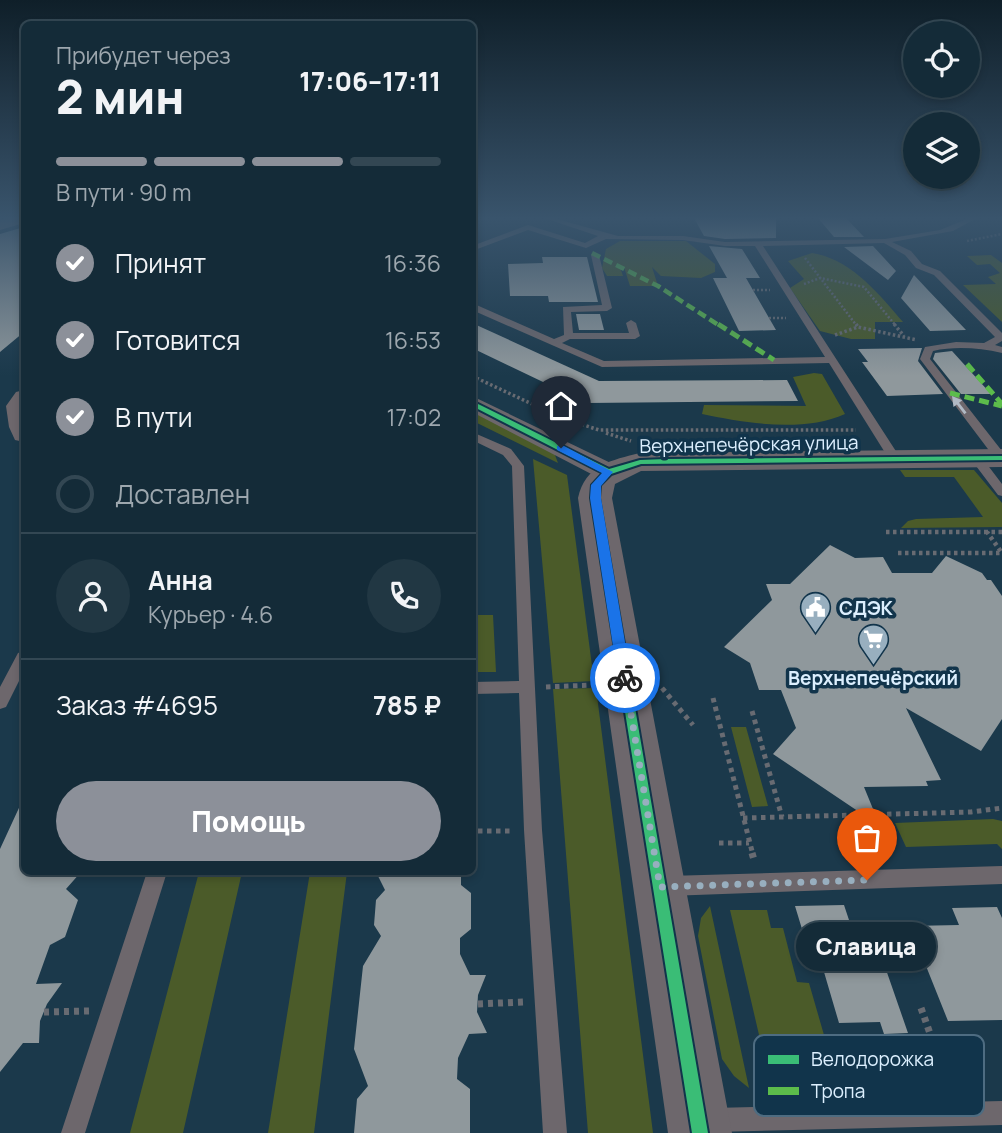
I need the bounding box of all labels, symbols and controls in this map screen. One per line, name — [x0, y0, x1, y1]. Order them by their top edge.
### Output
map controls — [903, 21, 980, 189]
button: locate — [903, 21, 980, 98]
text: Прибудет через — [56, 39, 231, 71]
text: 17:06–17:11 — [299, 63, 441, 99]
text: 2 мин — [56, 65, 184, 128]
button: layers — [903, 112, 980, 189]
text: В пути · 90 m — [56, 176, 191, 208]
icon: check — [56, 244, 94, 282]
text: Принят — [115, 245, 206, 281]
text: 16:36 — [384, 247, 441, 279]
icon: check — [56, 321, 94, 359]
text: Готовится — [115, 322, 240, 358]
text: 16:53 — [385, 324, 441, 356]
pin — [531, 376, 591, 448]
icon: home — [542, 387, 580, 425]
one-way arrow — [952, 396, 967, 414]
icon: check — [56, 398, 94, 436]
text: В пути — [115, 399, 193, 435]
text: 17:02 — [386, 401, 441, 433]
street label: Верхнепечёрская улица — [639, 429, 859, 459]
text: Доставлен — [115, 476, 250, 512]
button: person — [56, 559, 130, 633]
button: phone — [367, 559, 441, 633]
text: Анна — [148, 562, 213, 598]
public building icon: СДЭК — [799, 591, 833, 635]
place label: СДЭК — [839, 595, 894, 621]
text: Курьер · 4.6 — [148, 598, 273, 630]
supermarket icon: Верхнепечёрский — [856, 622, 890, 666]
courier — [590, 643, 660, 713]
icon: bike — [606, 659, 644, 697]
place label: Верхнепечёрский — [788, 665, 958, 691]
text: Заказ #4695 — [56, 687, 218, 723]
text: 785 ₽ — [373, 687, 441, 723]
button: Помощь — [56, 781, 441, 861]
pin — [837, 808, 897, 880]
icon: bag — [848, 819, 886, 857]
callout: Славица — [797, 922, 937, 971]
text: Славица — [816, 930, 916, 962]
legend — [754, 1035, 984, 1116]
text: Велодорожка — [811, 1046, 934, 1072]
text: Тропа — [811, 1078, 865, 1104]

